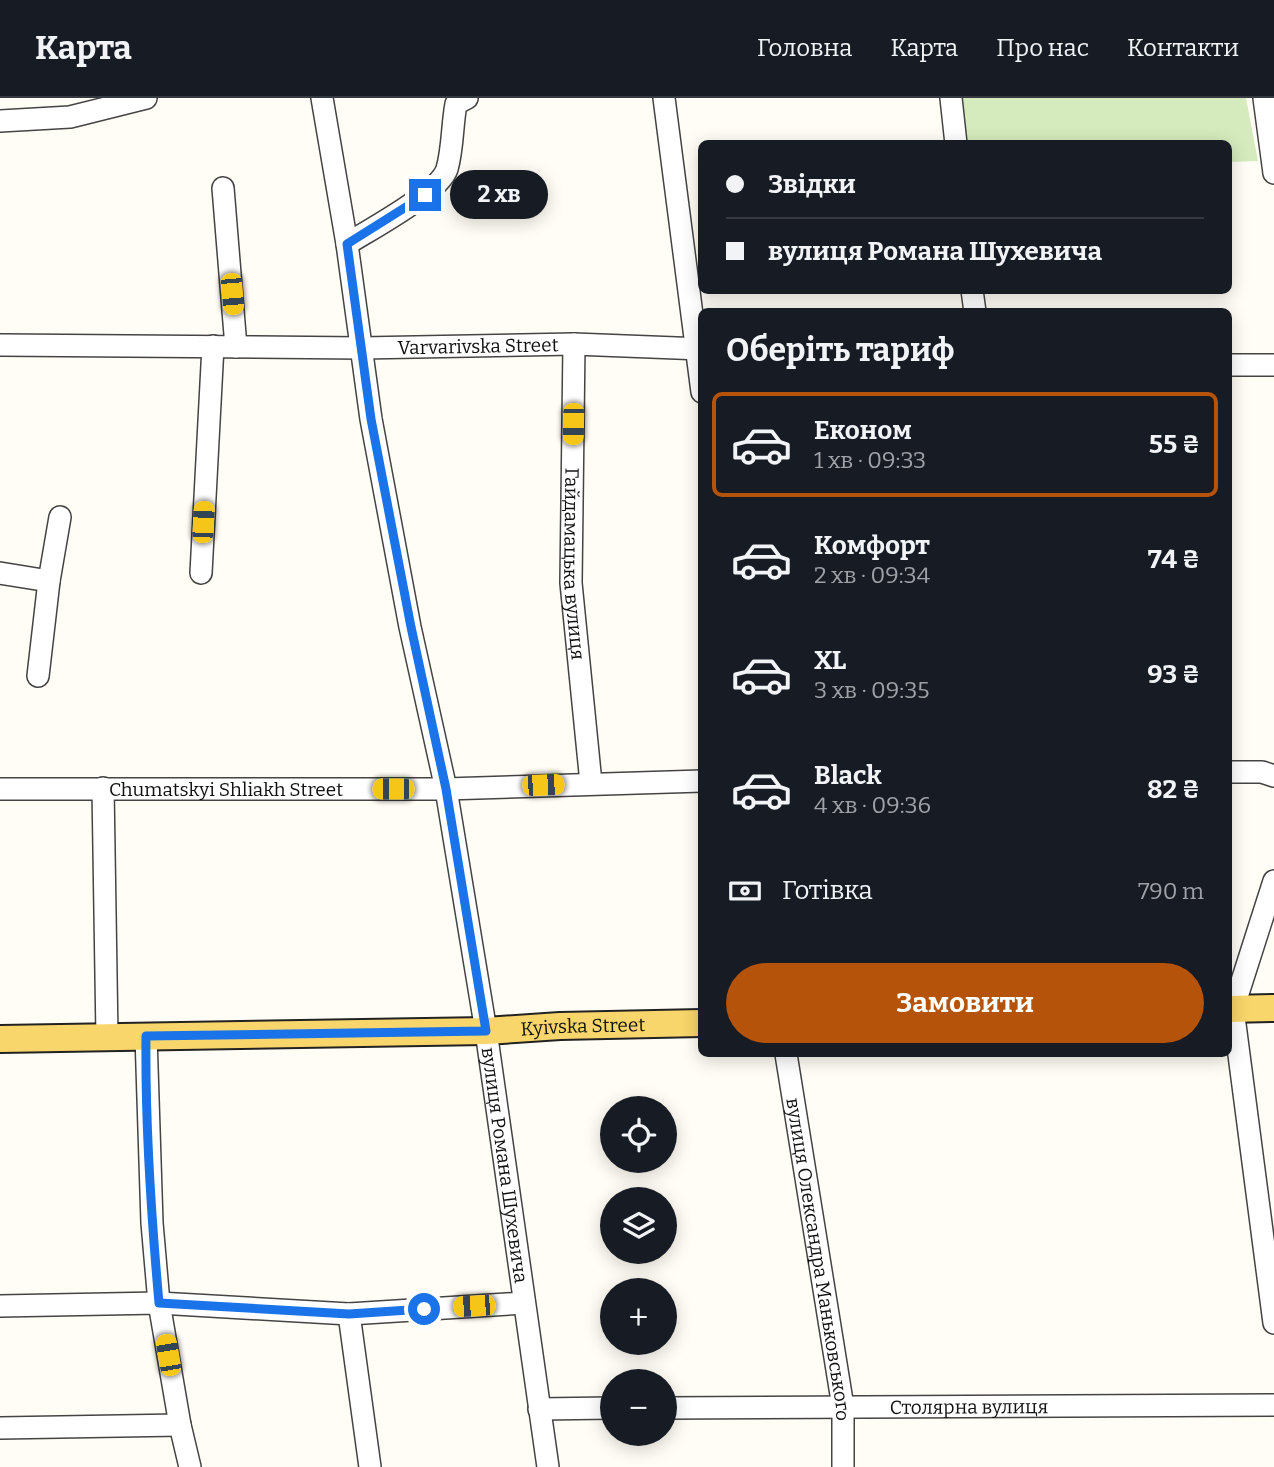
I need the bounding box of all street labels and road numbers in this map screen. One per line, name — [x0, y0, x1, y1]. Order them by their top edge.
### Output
street label: Varvarivska Street — [397, 333, 559, 359]
street label: Гайдамацька вулиця — [559, 468, 590, 661]
street label: Chumatskyi Shliakh Street — [109, 778, 343, 801]
street label: Kyivska Street — [520, 1013, 645, 1041]
street label: вулиця Романа Шухевича — [476, 1046, 533, 1285]
street label: вулиця Олександра Маньковського — [781, 1096, 854, 1421]
street label: Столярна вулиця — [890, 1395, 1048, 1419]

